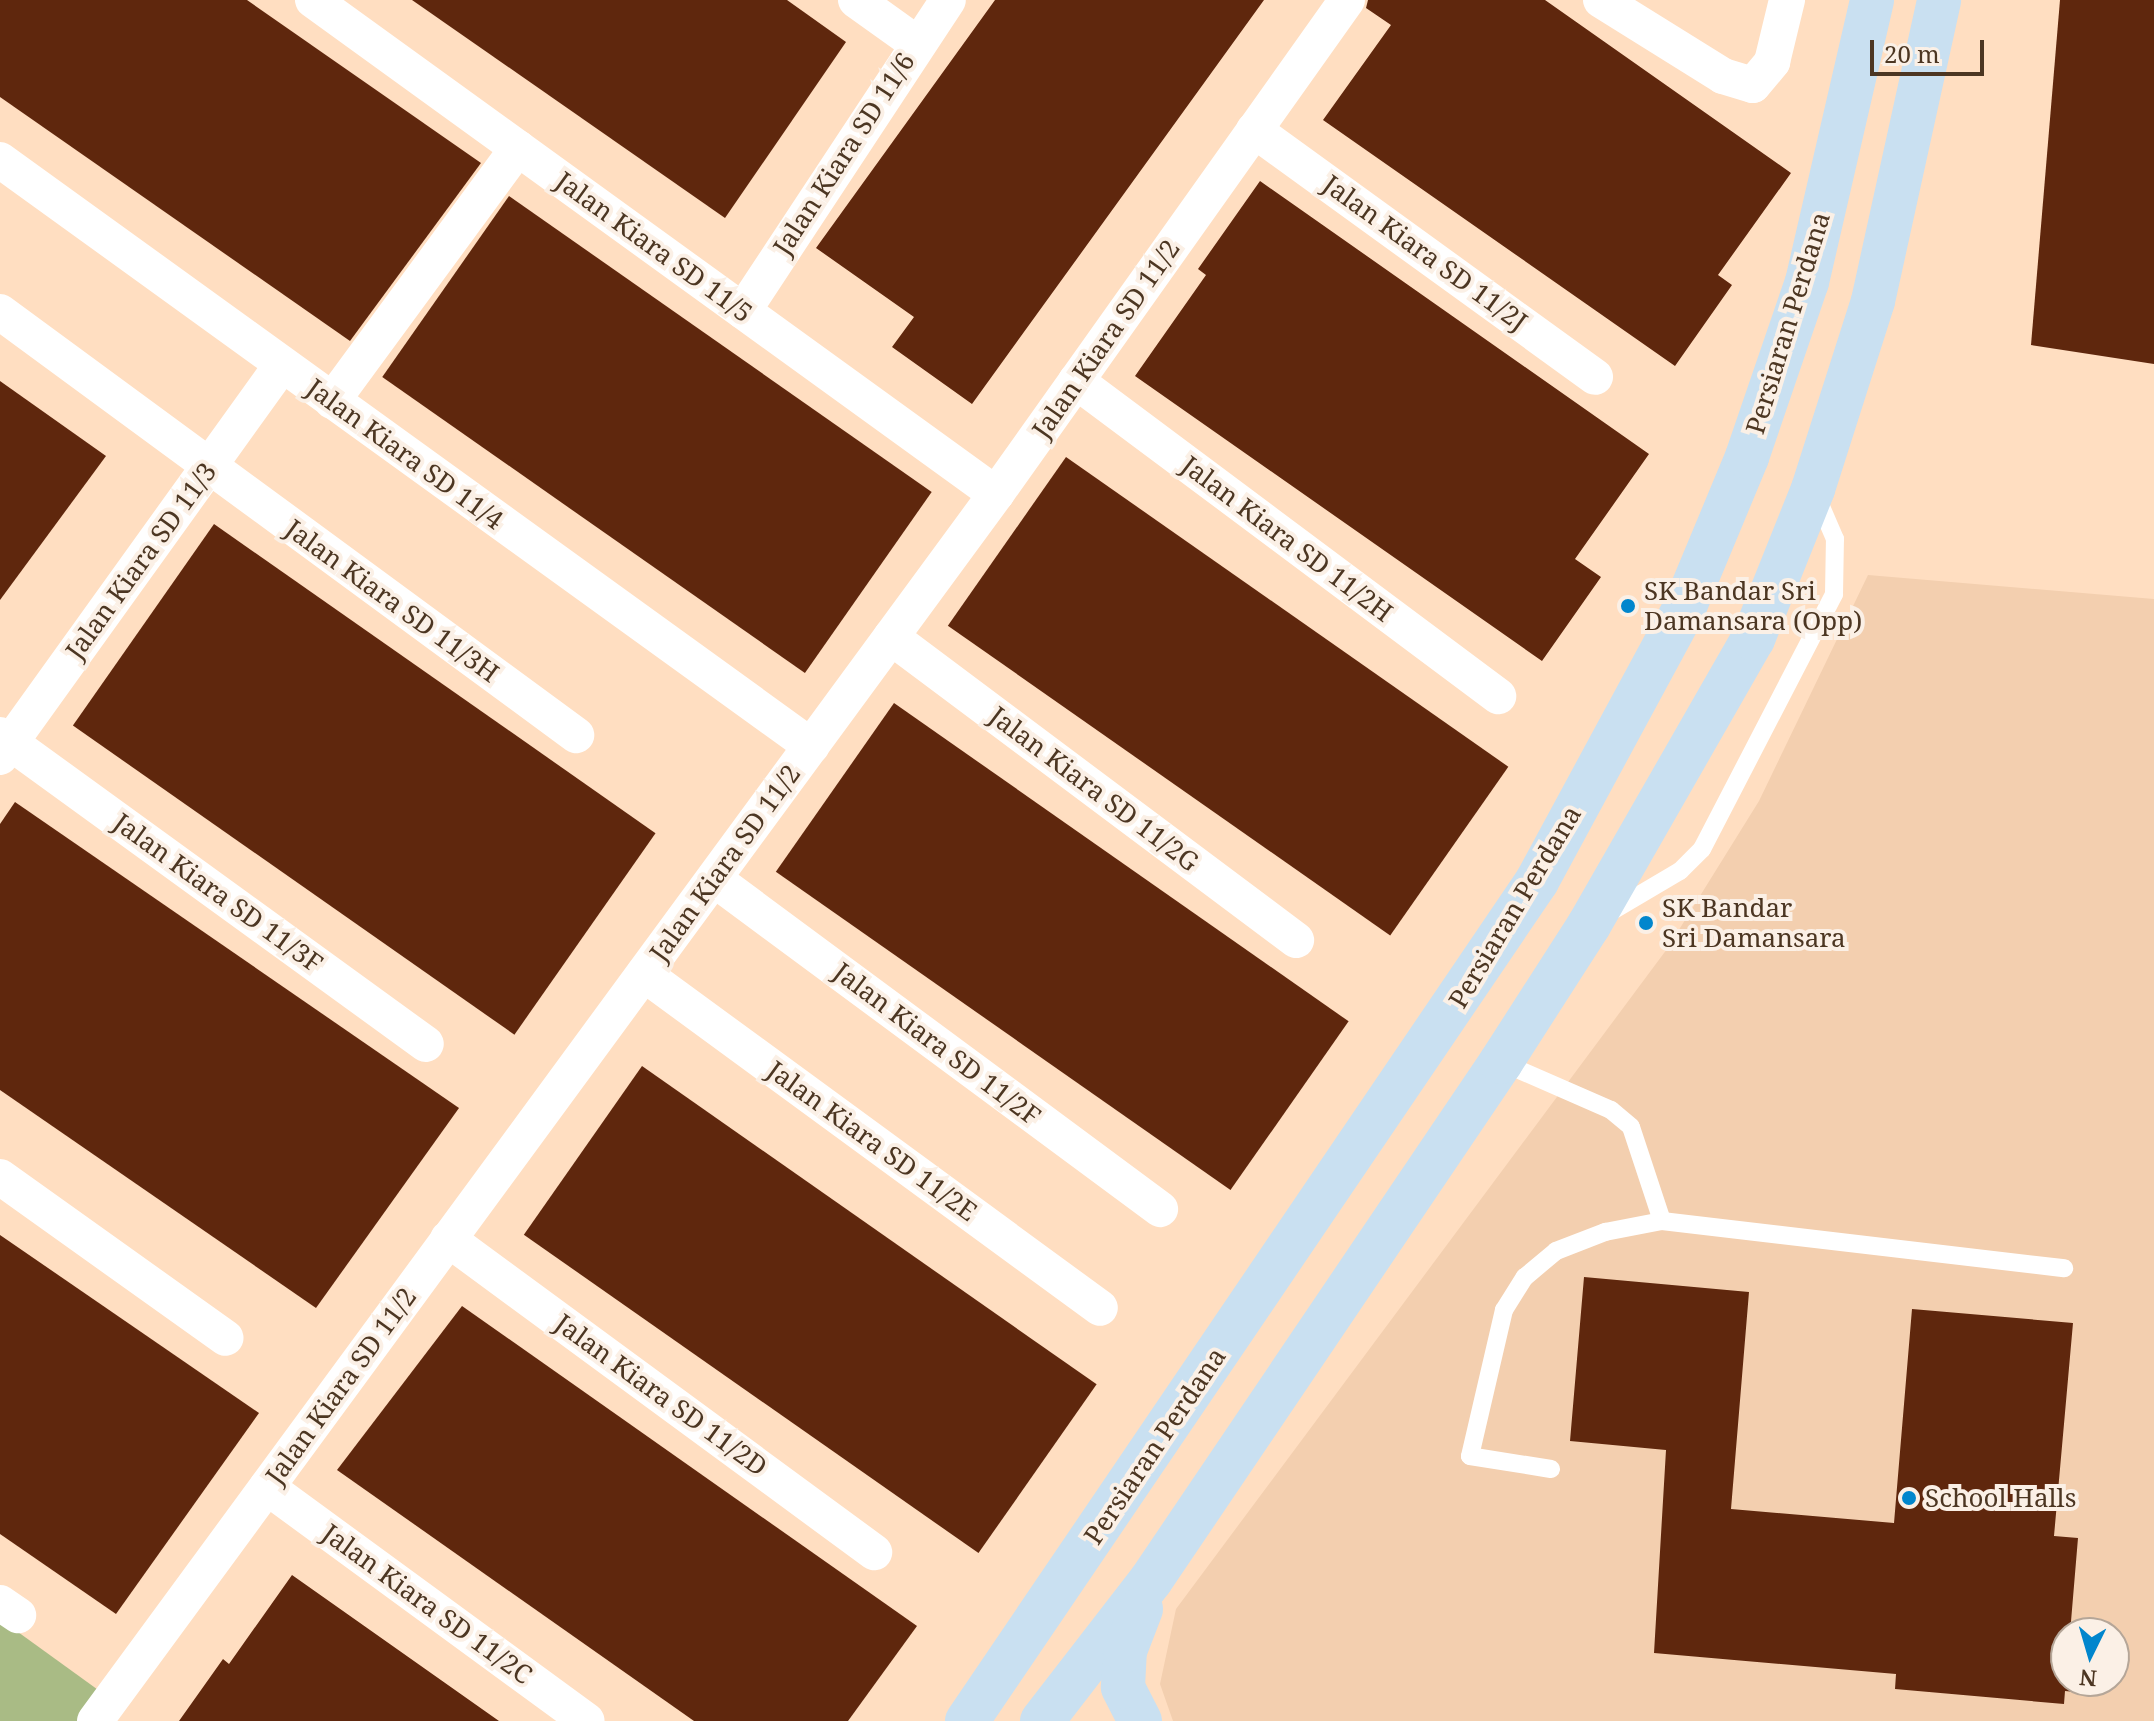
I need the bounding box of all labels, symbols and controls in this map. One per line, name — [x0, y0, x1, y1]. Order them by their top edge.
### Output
scale bar — [1874, 24, 1988, 74]
text: 20 m — [1884, 37, 1940, 70]
street label: Jalan Kiara SD 11/6 — [767, 47, 921, 261]
street label: Jalan Kiara SD 11/5 — [550, 165, 758, 329]
street label: Jalan Kiara SD 11/2J — [1317, 168, 1533, 338]
street label: Persiaran Perdana — [1739, 208, 1837, 438]
street label: Jalan Kiara SD 11/2 — [1026, 234, 1186, 444]
street label: Jalan Kiara SD 11/4 — [301, 372, 509, 536]
street label: Jalan Kiara SD 11/2H — [1175, 450, 1399, 628]
street label: Jalan Kiara SD 11/3 — [59, 457, 223, 665]
street label: Jalan Kiara SD 11/3H — [279, 513, 505, 689]
place label: SK Bandar Sri Damansara (Opp) — [1644, 575, 1862, 636]
marker: SK Bandar Sri Damansara (Opp) — [1619, 597, 1637, 615]
street label: Jalan Kiara SD 11/2G — [983, 700, 1205, 878]
street label: Jalan Kiara SD 11/2 — [643, 759, 807, 967]
street label: Persiaran Perdana — [1442, 800, 1588, 1014]
street label: Jalan Kiara SD 11/3F — [107, 807, 329, 979]
place label: SK Bandar Sri Damansara — [1662, 892, 1846, 954]
marker: SK Bandar Sri Damansara — [1637, 914, 1655, 932]
street label: Jalan Kiara SD 11/2F — [828, 956, 1046, 1132]
street label: Jalan Kiara SD 11/2E — [761, 1054, 983, 1228]
street label: Jalan Kiara SD 11/2 — [259, 1282, 423, 1490]
street label: Jalan Kiara SD 11/2D — [549, 1308, 773, 1482]
street label: Persiaran Perdana — [1078, 1342, 1232, 1550]
place label: School Halls — [1925, 1482, 2076, 1514]
marker: School Halls — [1900, 1489, 1918, 1507]
street label: Jalan Kiara SD 11/2C — [316, 1518, 538, 1690]
north arrow — [2050, 1617, 2130, 1697]
text: N — [2078, 1663, 2098, 1695]

